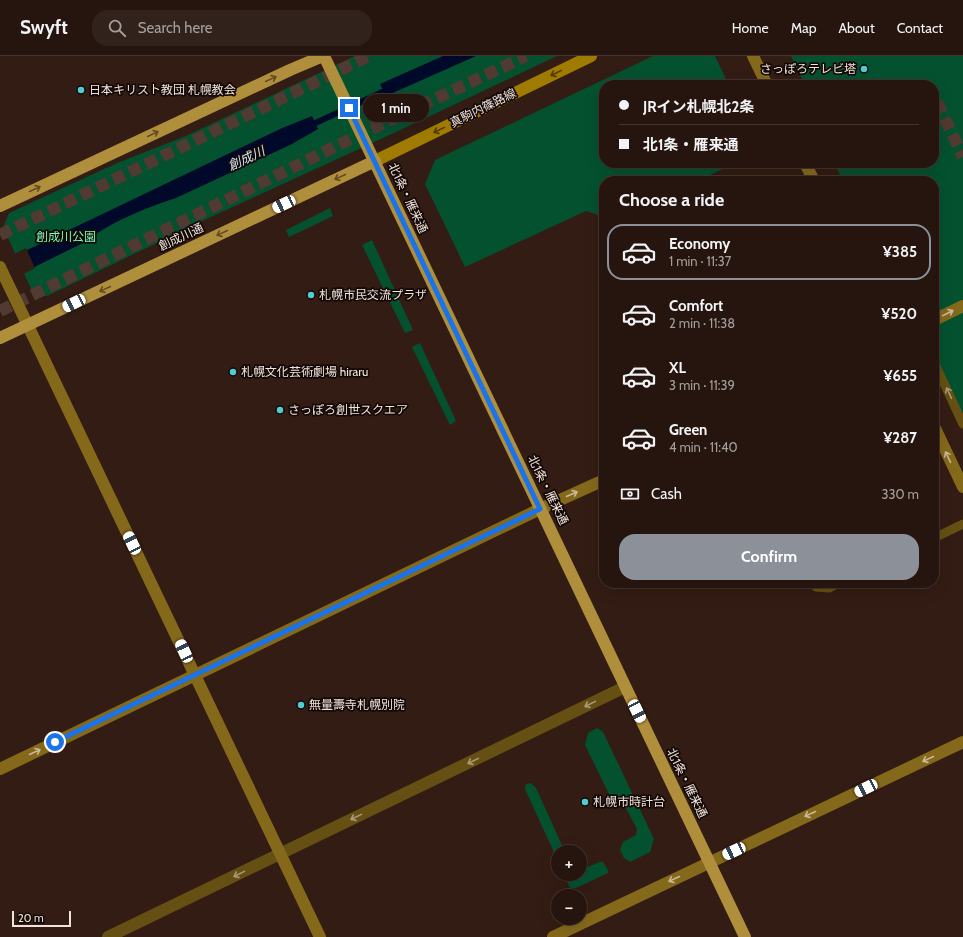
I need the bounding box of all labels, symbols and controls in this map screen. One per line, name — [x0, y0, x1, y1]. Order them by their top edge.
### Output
search box — [92, 10, 372, 46]
text: Swyft — [20, 16, 68, 39]
icon: search — [106, 17, 128, 39]
text: Search here — [138, 19, 212, 37]
text: Home — [732, 19, 769, 37]
text: Map — [791, 19, 816, 37]
text: About — [838, 19, 875, 37]
text: Contact — [897, 19, 943, 37]
place label: さっぽろテレビ塔 — [760, 61, 856, 76]
marker: さっぽろテレビ塔 — [859, 64, 869, 74]
one-way arrow — [550, 70, 562, 77]
one-way arrow — [264, 75, 276, 82]
place label: 日本キリスト教団 札幌教会 — [89, 82, 236, 97]
marker: 日本キリスト教団 札幌教会 — [76, 85, 86, 95]
street label: 真駒内篠路線 — [447, 85, 518, 130]
callout: 1 min — [363, 94, 429, 122]
text: JRイン札幌北2条 — [643, 98, 755, 116]
route end — [340, 99, 358, 117]
text: 1 min — [381, 100, 411, 116]
one-way arrow — [433, 127, 445, 134]
one-way arrow — [147, 130, 159, 137]
text: 北1条・雁来通 — [643, 136, 739, 154]
water label: 創成川 — [225, 142, 269, 173]
street label: 北1条・雁来通 — [386, 160, 431, 235]
one-way arrow — [334, 174, 346, 181]
one-way arrow — [29, 185, 41, 192]
text: Choose a ride — [619, 189, 724, 211]
car — [271, 193, 297, 215]
street label: 創成川通 — [156, 220, 206, 253]
park label: 創成川公園 — [36, 229, 96, 244]
one-way arrow — [217, 230, 229, 237]
icon: car — [621, 234, 657, 270]
text: Economy — [669, 235, 730, 253]
text: ¥385 — [883, 243, 917, 261]
text: 1 min · 11:37 — [669, 253, 731, 269]
one-way arrow — [99, 286, 111, 293]
place label: 札幌市民交流プラザ — [319, 287, 427, 302]
marker: 札幌市民交流プラザ — [306, 290, 316, 300]
car — [61, 292, 87, 314]
icon: car — [621, 296, 657, 332]
text: Comfort — [669, 297, 723, 315]
text: ¥520 — [881, 305, 917, 323]
one-way arrow — [942, 309, 954, 316]
text: 2 min · 11:38 — [669, 315, 735, 331]
icon: car — [621, 358, 657, 394]
text: XL — [669, 359, 686, 377]
place label: 札幌文化芸術劇場 hiraru — [241, 364, 368, 379]
marker: 札幌文化芸術劇場 hiraru — [228, 367, 238, 377]
text: ¥655 — [883, 367, 917, 385]
text: 3 min · 11:39 — [669, 377, 735, 393]
one-way arrow — [945, 387, 952, 399]
place label: さっぽろ創世スクエア — [288, 402, 408, 417]
marker: さっぽろ創世スクエア — [275, 405, 285, 415]
icon: car — [621, 420, 657, 456]
text: Green — [669, 421, 707, 439]
text: ¥287 — [883, 429, 917, 447]
text: 4 min · 11:40 — [669, 439, 738, 455]
one-way arrow — [944, 451, 952, 463]
street label: 北1条・雁来通 — [525, 452, 572, 527]
icon: cash — [619, 483, 641, 505]
text: Cash — [651, 485, 682, 503]
text: 330 m — [882, 486, 919, 502]
one-way arrow — [566, 490, 578, 497]
car — [121, 530, 143, 556]
button: Confirm — [619, 534, 919, 580]
car — [173, 638, 195, 664]
place label: 無量壽寺札幌別院 — [309, 697, 405, 712]
car — [626, 698, 648, 724]
marker: 無量壽寺札幌別院 — [296, 700, 306, 710]
one-way arrow — [585, 701, 597, 708]
route start — [46, 733, 64, 751]
street label: 北1条・雁来通 — [664, 745, 711, 820]
one-way arrow — [29, 748, 41, 755]
one-way arrow — [922, 756, 934, 763]
one-way arrow — [468, 758, 480, 765]
car — [853, 777, 879, 799]
place label: 札幌市時計台 — [593, 794, 665, 809]
marker: 札幌市時計台 — [580, 797, 590, 807]
one-way arrow — [805, 811, 817, 818]
one-way arrow — [350, 814, 362, 821]
car — [721, 840, 747, 862]
map controls — [551, 845, 587, 925]
button: + — [551, 845, 587, 881]
one-way arrow — [233, 871, 245, 878]
one-way arrow — [669, 876, 681, 883]
button: − — [551, 889, 587, 925]
scale bar — [12, 909, 71, 928]
text: 20 m — [18, 911, 44, 925]

